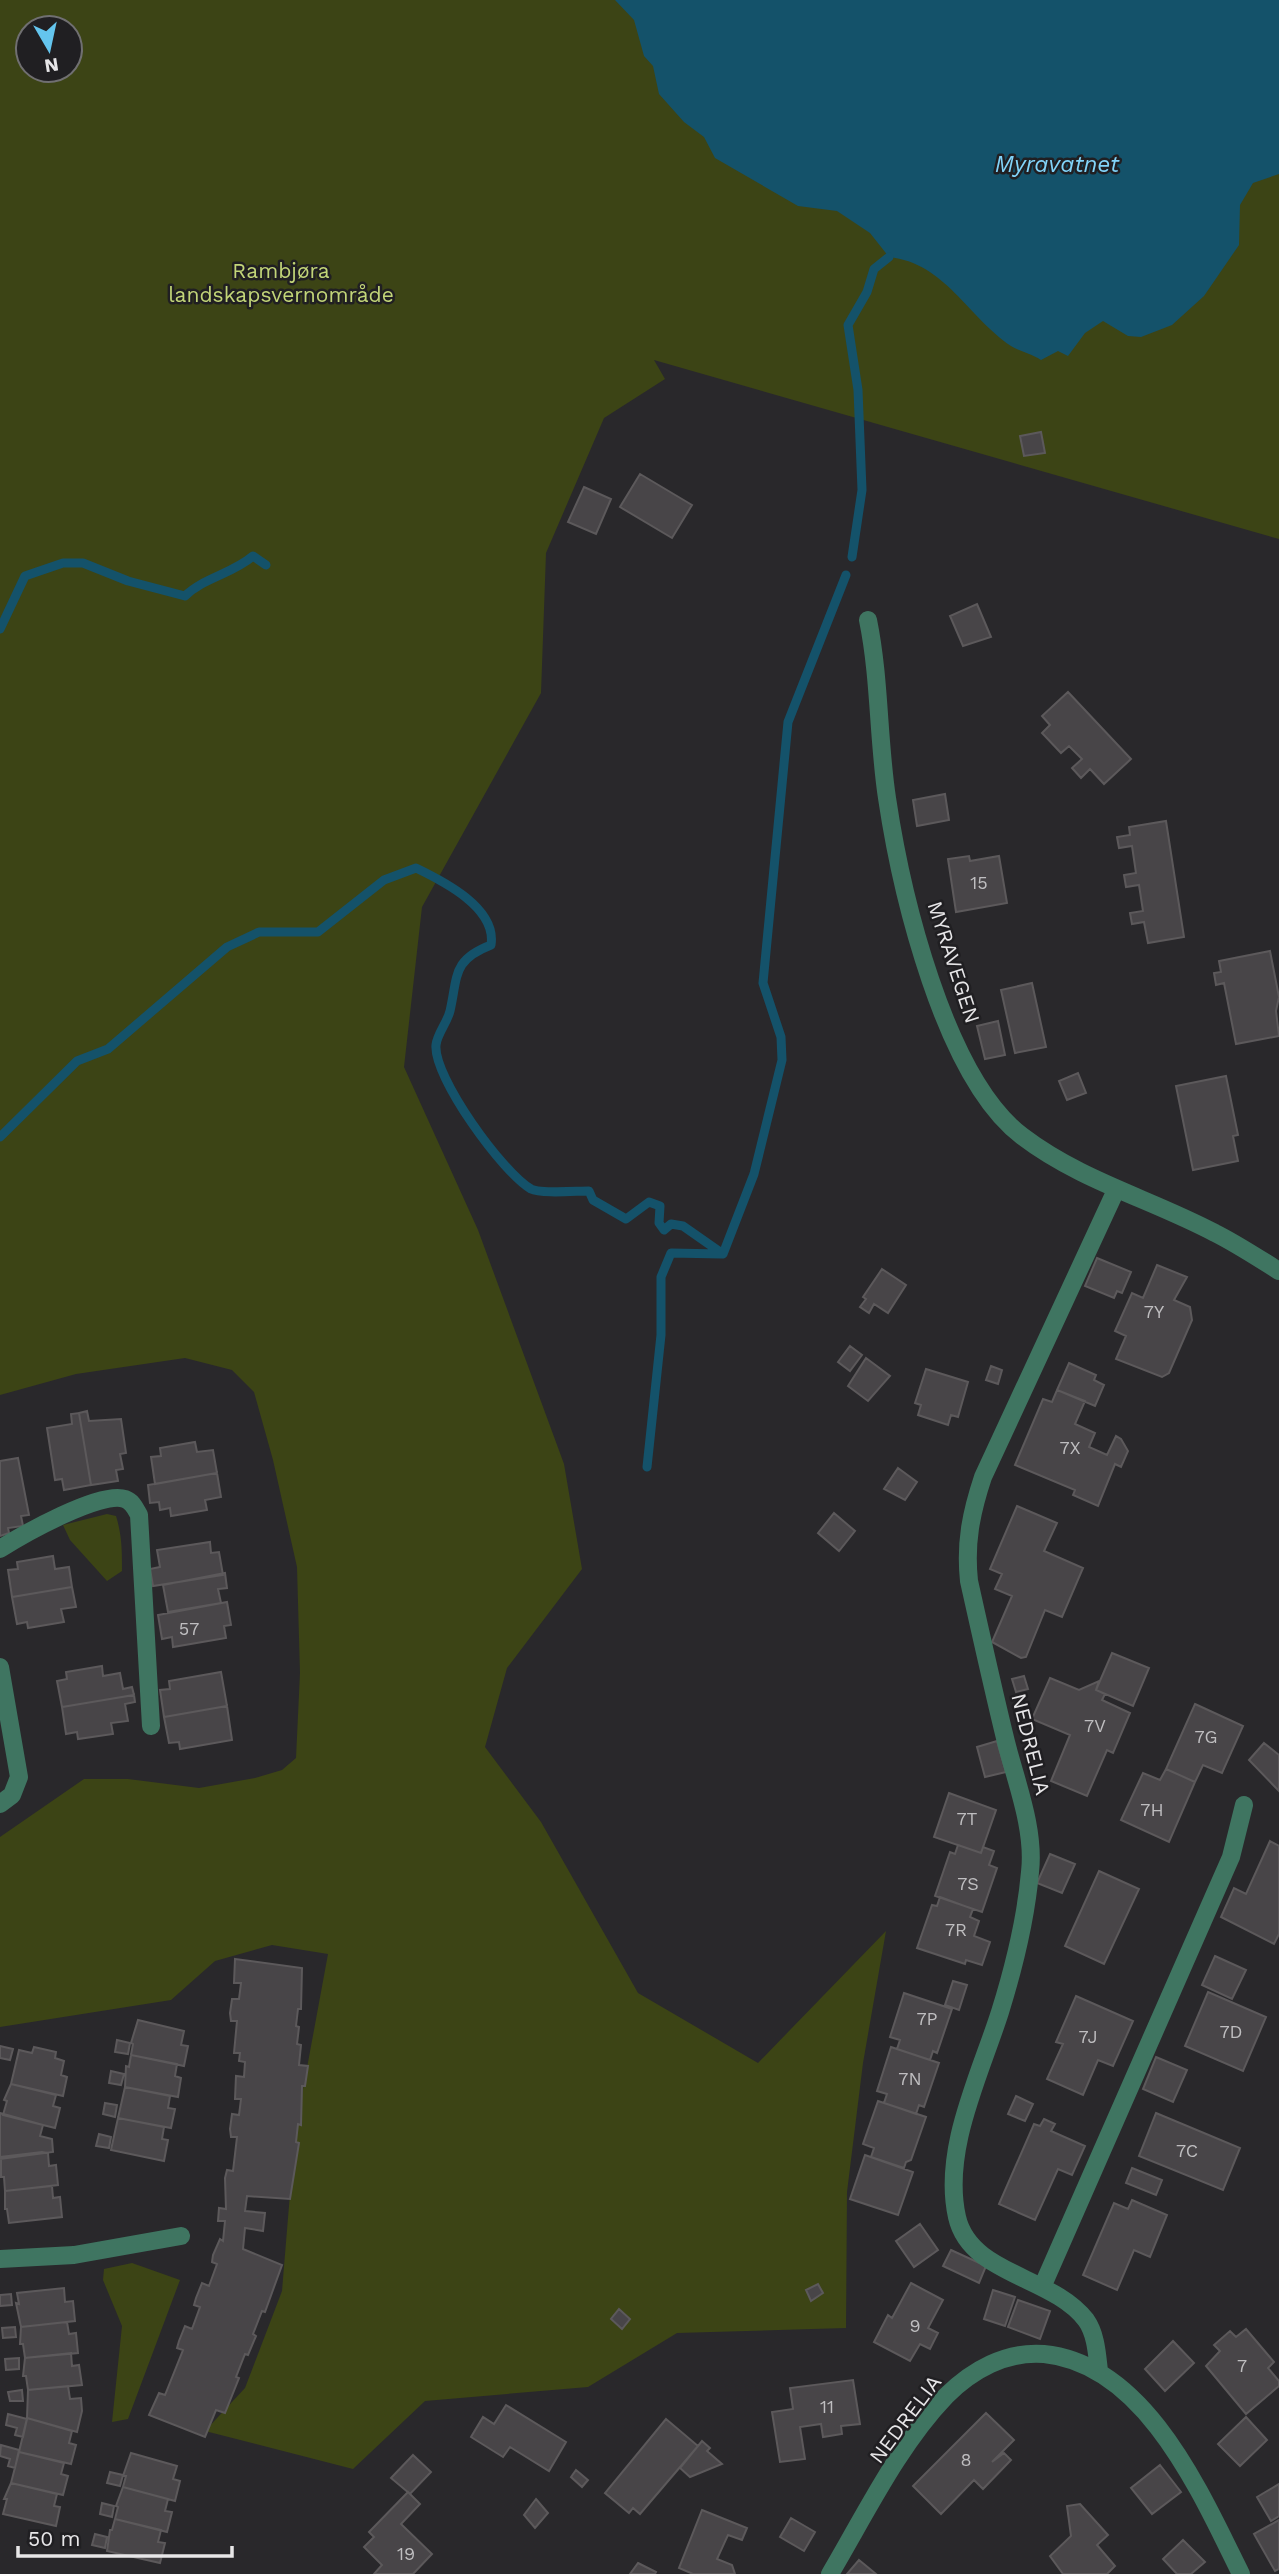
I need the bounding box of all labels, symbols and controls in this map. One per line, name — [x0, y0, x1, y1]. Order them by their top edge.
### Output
north arrow — [14, 14, 84, 84]
text: N — [43, 53, 60, 78]
water label: Myravatnet — [995, 151, 1120, 178]
park label: Rambjøra landskapsvernområde — [168, 258, 394, 307]
house number: 15 — [970, 872, 988, 893]
street label: MYRAVEGEN — [923, 898, 985, 1026]
house number: 7Y — [1144, 1301, 1165, 1322]
house number: 7X — [1060, 1437, 1081, 1458]
house number: 57 — [179, 1618, 199, 1639]
street label: NEDRELIA — [1006, 1691, 1056, 1798]
house number: 7V — [1084, 1715, 1106, 1736]
house number: 7G — [1195, 1726, 1217, 1747]
house number: 7H — [1140, 1799, 1164, 1820]
house number: 7T — [957, 1808, 978, 1829]
house number: 7S — [957, 1873, 979, 1894]
house number: 7R — [945, 1919, 967, 1940]
house number: 7P — [916, 2008, 938, 2029]
house number: 7D — [1219, 2021, 1243, 2042]
house number: 7J — [1078, 2026, 1098, 2047]
house number: 7N — [898, 2068, 922, 2089]
house number: 7C — [1176, 2140, 1198, 2161]
house number: 9 — [909, 2315, 921, 2336]
house number: 7 — [1237, 2355, 1247, 2376]
street label: NEDRELIA — [864, 2370, 946, 2468]
house number: 11 — [820, 2396, 834, 2417]
house number: 8 — [960, 2449, 972, 2470]
scale bar — [18, 2514, 231, 2558]
text: 50 m — [28, 2526, 80, 2551]
house number: 19 — [397, 2543, 415, 2564]

